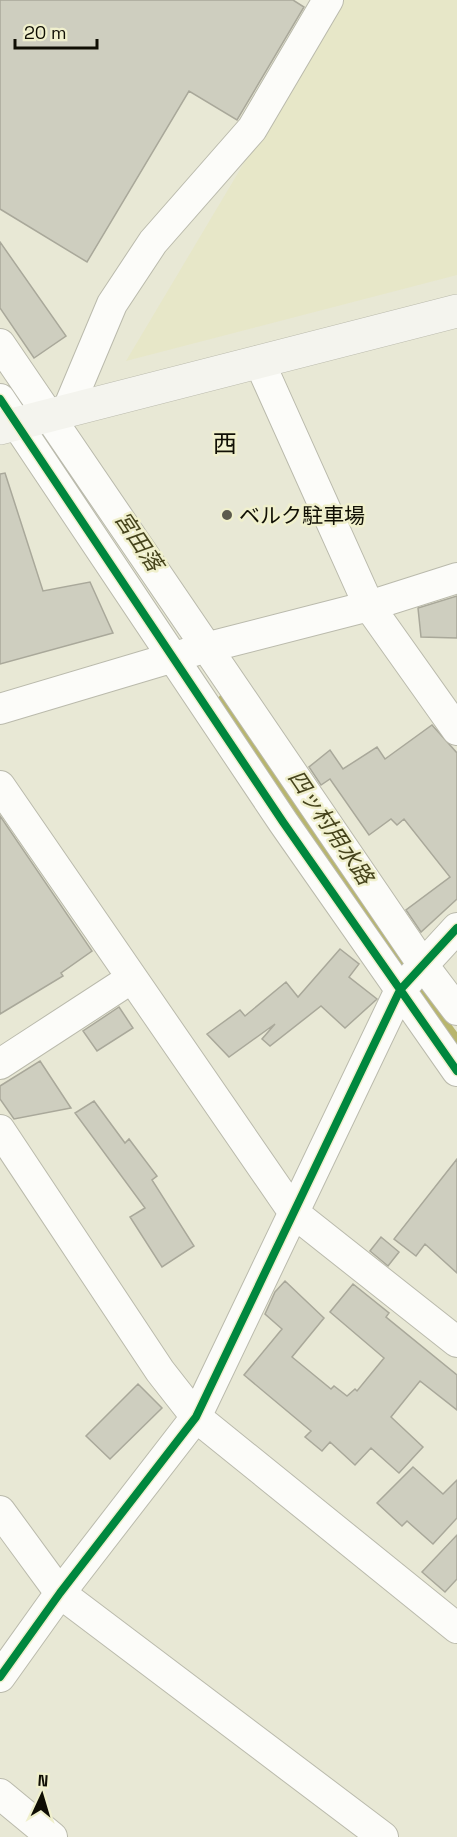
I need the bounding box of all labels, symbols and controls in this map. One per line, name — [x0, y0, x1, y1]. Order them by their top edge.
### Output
scale bar — [15, 12, 98, 50]
text: 20 m — [24, 21, 67, 44]
district label: 西 — [213, 428, 237, 459]
place label: ベルク駐車場 — [239, 502, 365, 529]
water label: 宮田落 — [109, 506, 171, 579]
marker: ベルク駐車場 — [220, 508, 234, 522]
water label: 四ッ村用水路 — [282, 764, 381, 891]
north arrow — [12, 1765, 72, 1825]
text: N — [37, 1770, 49, 1791]

